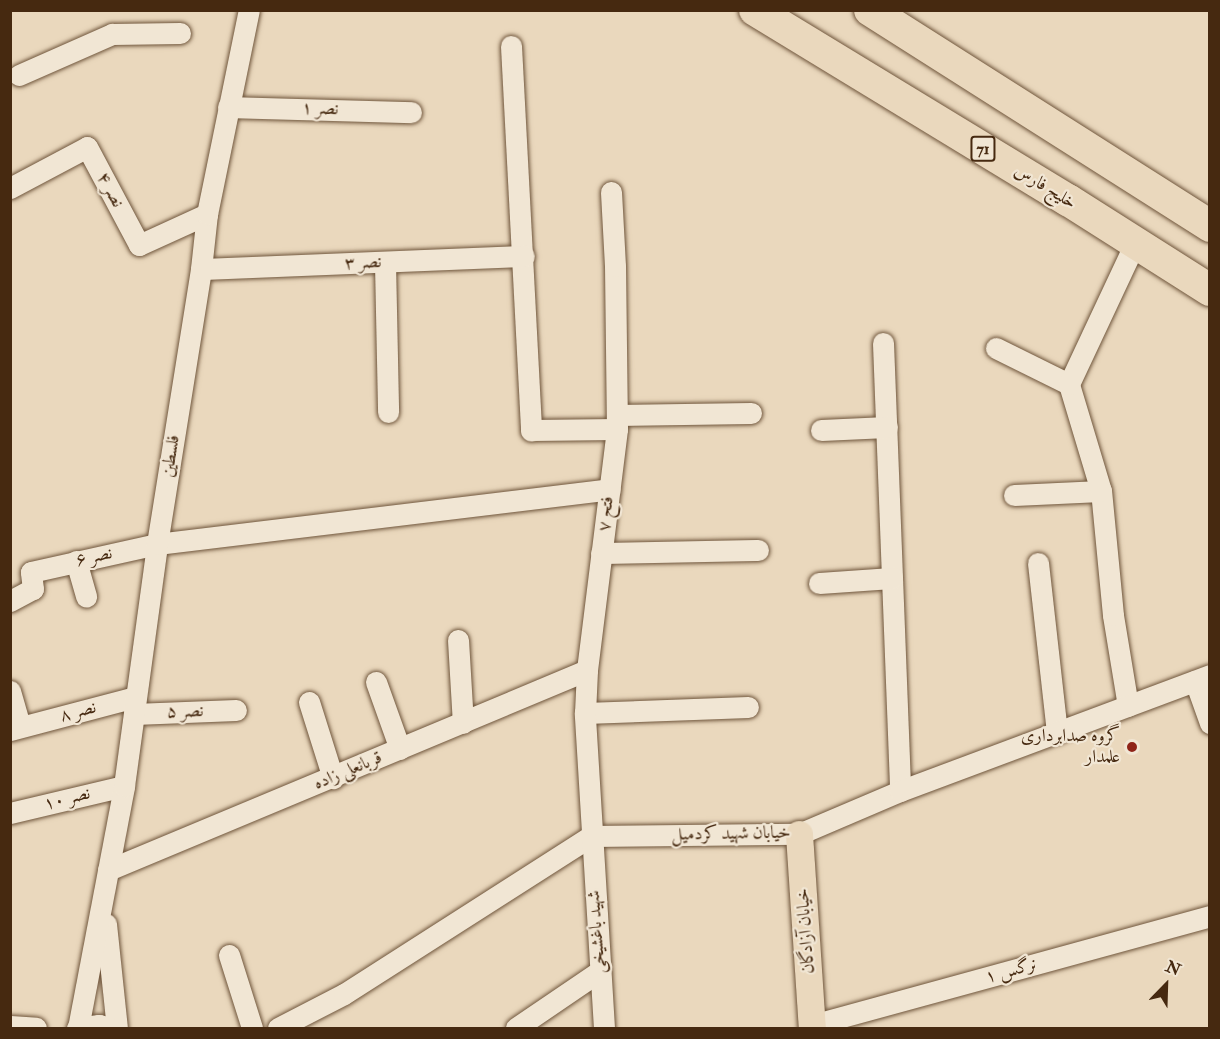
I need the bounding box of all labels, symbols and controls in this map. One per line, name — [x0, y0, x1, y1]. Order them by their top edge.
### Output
street label: نصر ۱ — [301, 98, 339, 120]
road number: 71 — [970, 136, 996, 162]
street label: خلیج فارس — [1010, 160, 1080, 214]
street label: نصر ۴ — [92, 169, 128, 211]
street label: نصر ۳ — [344, 252, 382, 274]
street label: فلسطین — [157, 433, 185, 479]
street label: فتح ۷ — [593, 495, 619, 533]
street label: نصر ۶ — [74, 543, 114, 571]
street label: نصر ۸ — [57, 697, 99, 727]
street label: نصر ۵ — [166, 701, 204, 723]
place label: گروه صدابرداری علمدار — [1021, 726, 1120, 768]
marker: گروه صدابرداری علمدار — [1125, 740, 1139, 754]
street label: قربانعلی زاده — [311, 747, 385, 795]
street label: نصر ۱۰ — [41, 783, 93, 815]
street label: خیابان شهید کردمیل — [671, 822, 791, 846]
street label: خیابان آزادگان — [792, 887, 820, 975]
street label: شهید باغشیخی — [583, 890, 611, 974]
street label: نرگس ۱ — [983, 954, 1039, 988]
north arrow — [1136, 955, 1196, 1015]
text: N — [1163, 956, 1184, 980]

